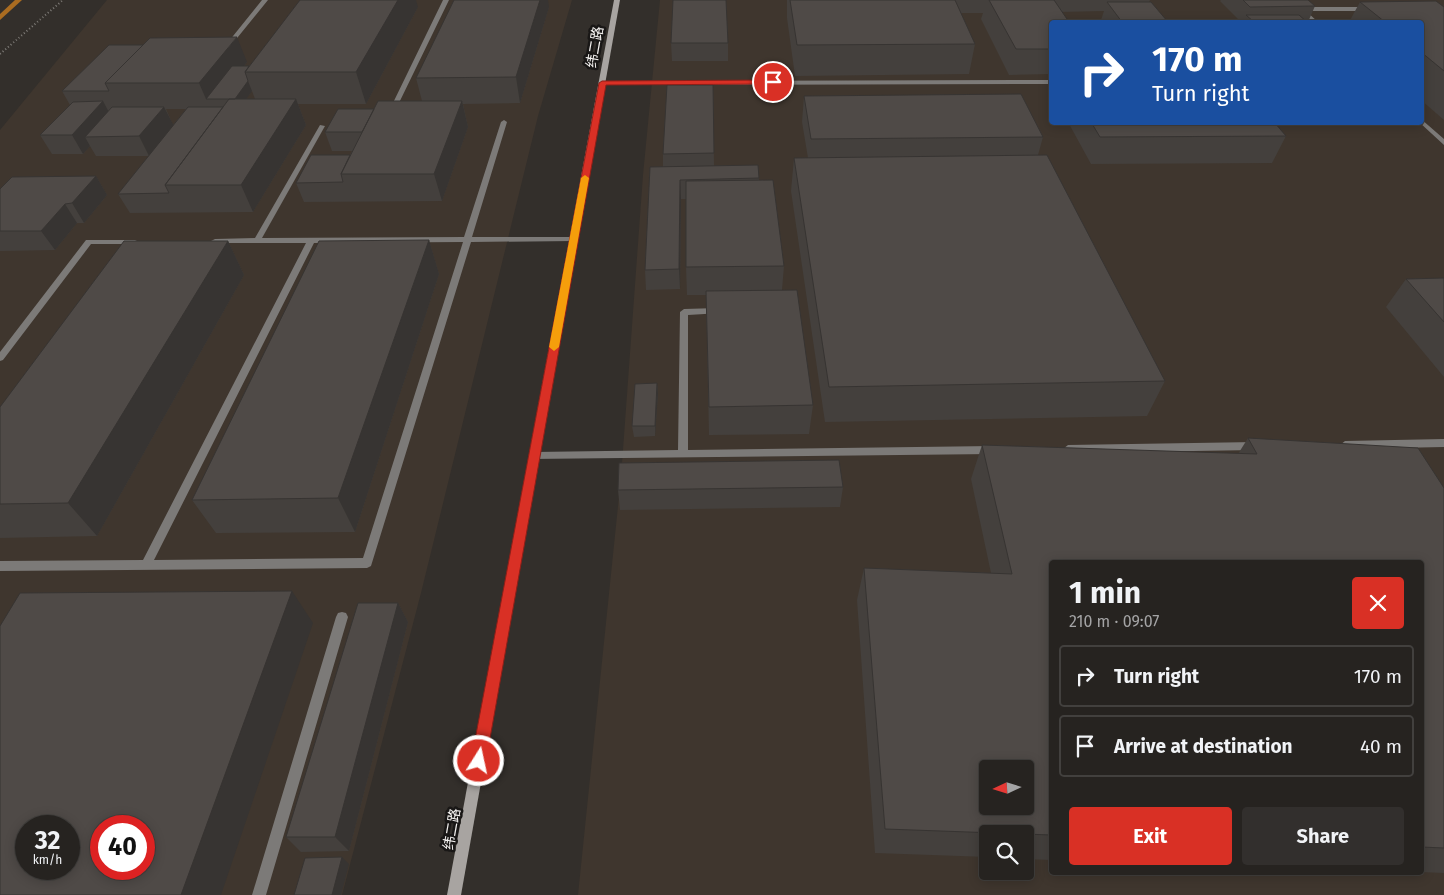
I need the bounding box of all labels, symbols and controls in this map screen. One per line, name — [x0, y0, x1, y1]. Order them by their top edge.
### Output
street label: 纬二路 — [583, 25, 607, 69]
text: 170 m — [1152, 38, 1243, 80]
icon: right — [1069, 40, 1134, 105]
pin — [752, 61, 794, 103]
icon: arrive — [759, 68, 787, 96]
text: Turn right — [1152, 80, 1249, 107]
text: 1 min — [1069, 575, 1141, 611]
button: close — [1352, 577, 1404, 629]
text: 210 m · 09:07 — [1069, 612, 1159, 631]
icon: right — [1071, 662, 1099, 690]
text: Turn right — [1114, 665, 1199, 688]
text: 170 m — [1354, 665, 1402, 688]
icon: arrive — [1071, 732, 1099, 760]
position arrow — [452, 734, 504, 786]
text: Arrive at destination — [1114, 735, 1293, 758]
text: 40 m — [1360, 735, 1402, 758]
north arrow — [979, 760, 1034, 815]
map controls — [979, 760, 1034, 880]
street label: 纬二路 — [440, 807, 464, 851]
button: Exit — [1069, 807, 1232, 865]
button: Share — [1242, 807, 1404, 865]
speed limit sign: 40 — [90, 815, 155, 880]
button: search — [979, 825, 1034, 880]
text: 32 — [35, 826, 60, 856]
text: km/h — [33, 853, 62, 867]

